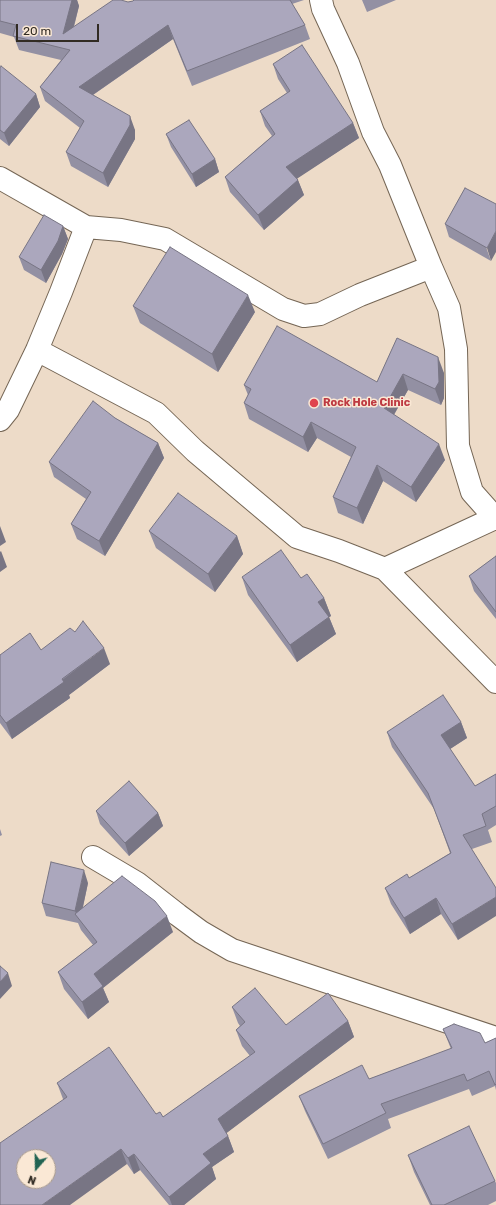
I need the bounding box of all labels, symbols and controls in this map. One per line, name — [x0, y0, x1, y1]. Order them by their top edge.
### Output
scale bar — [18, 16, 101, 42]
text: 20 m — [23, 24, 51, 38]
place label: Rock Hole Clinic — [323, 396, 410, 410]
marker: Rock Hole Clinic — [308, 397, 320, 409]
north arrow — [16, 1149, 56, 1189]
text: N — [26, 1172, 38, 1187]

